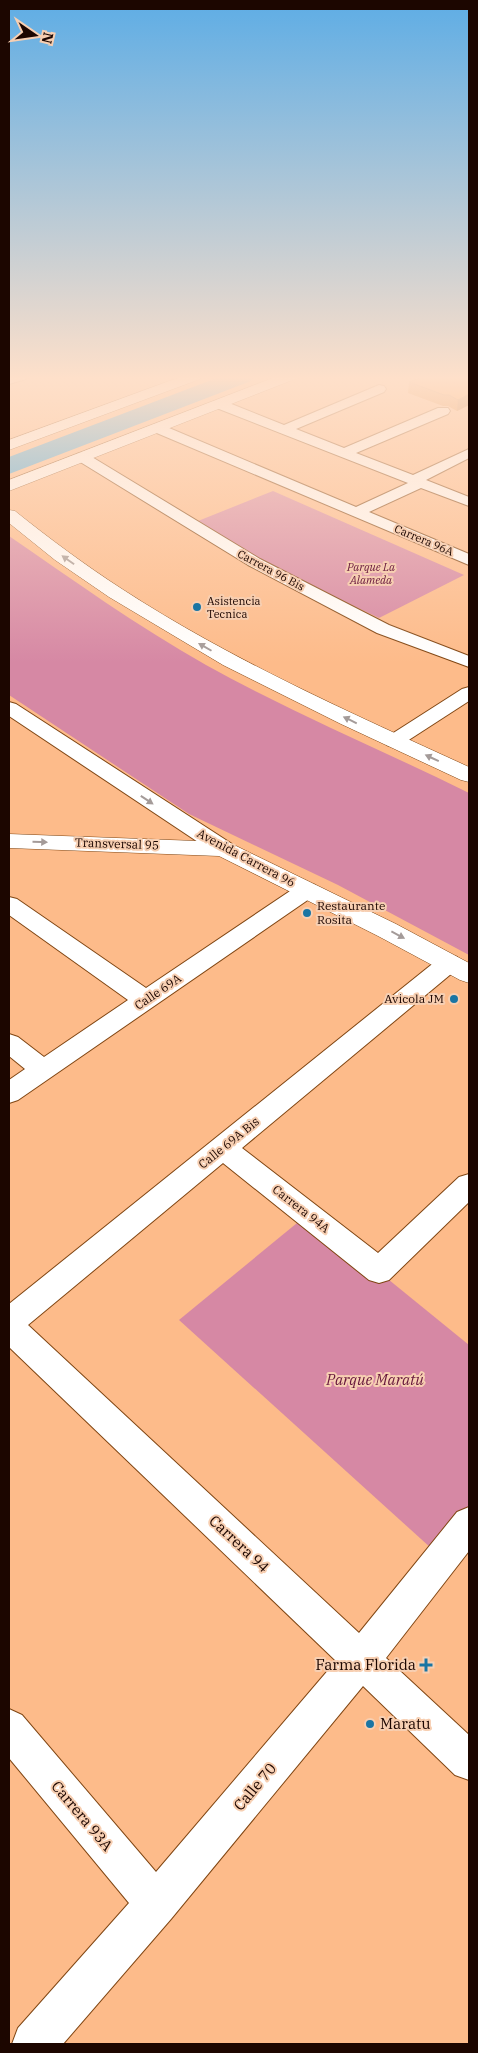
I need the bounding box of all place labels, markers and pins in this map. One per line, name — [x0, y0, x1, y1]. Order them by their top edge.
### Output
place label: Asistencia Tecnica — [207, 594, 261, 621]
marker: Asistencia Tecnica — [191, 601, 203, 613]
place label: Restaurante Rosita — [317, 898, 385, 927]
marker: Restaurante Rosita — [301, 907, 313, 919]
place label: Avicola JM — [384, 991, 444, 1006]
marker: Avicola JM — [448, 993, 460, 1005]
place label: Farma Florida — [315, 1655, 416, 1674]
marker: Farma Florida — [420, 1659, 432, 1671]
place label: Maratu — [380, 1714, 431, 1733]
marker: Maratu — [364, 1718, 376, 1730]

